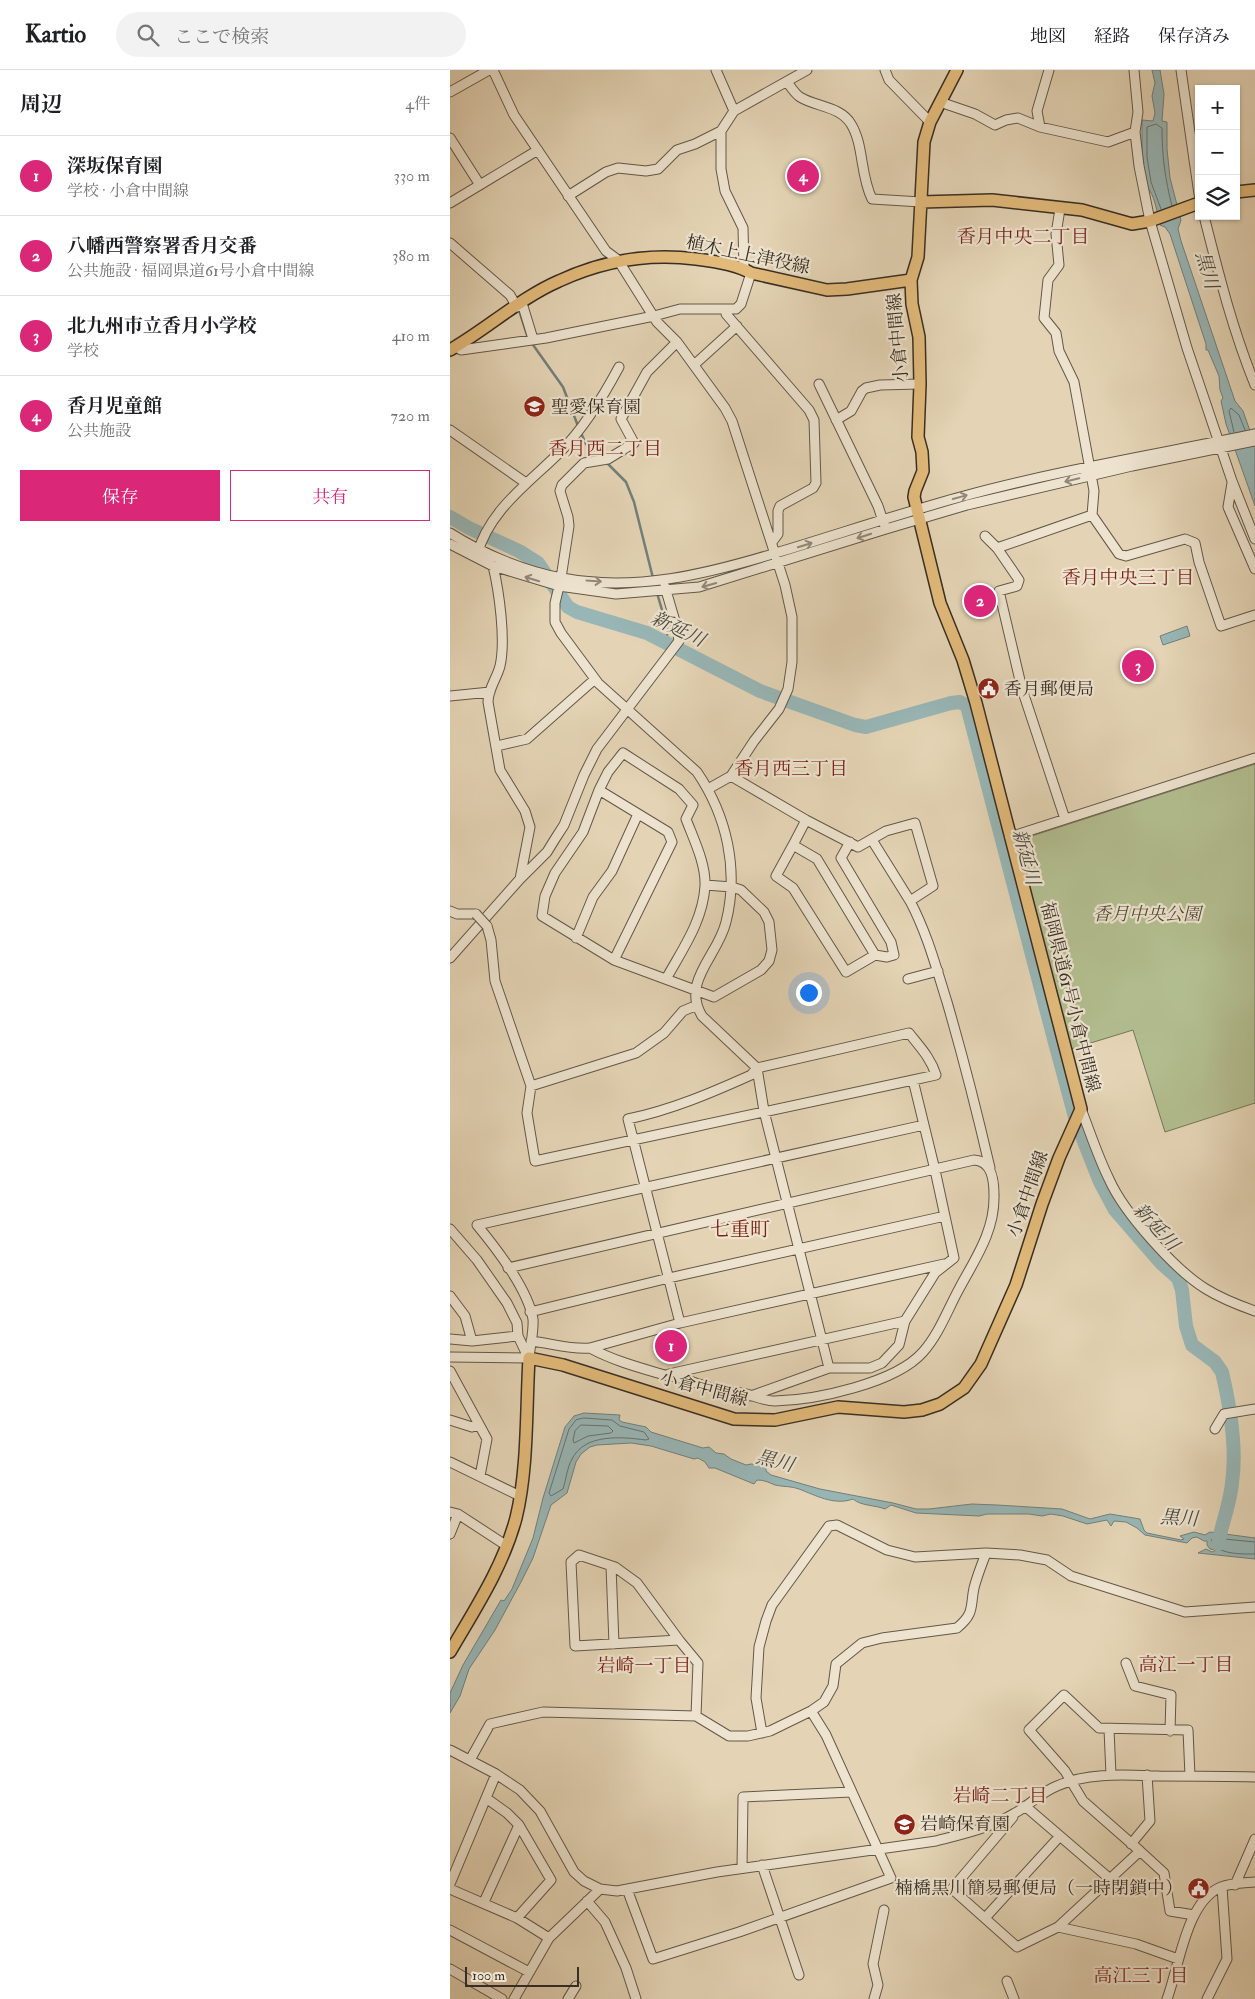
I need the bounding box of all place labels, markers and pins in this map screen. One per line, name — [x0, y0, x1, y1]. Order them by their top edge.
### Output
pin: 4 — [787, 157, 819, 195]
school or university icon: 聖愛保育園 — [523, 395, 547, 419]
place label: 聖愛保育園 — [551, 396, 641, 419]
pin: 2 — [964, 582, 996, 620]
pin: 3 — [1122, 647, 1154, 685]
public building icon: 香月郵便局 — [976, 677, 1000, 701]
place label: 香月郵便局 — [1004, 678, 1094, 701]
pin: 1 — [655, 1327, 687, 1365]
school or university icon: 岩崎保育園 — [892, 1812, 916, 1836]
place label: 岩崎保育園 — [920, 1813, 1010, 1836]
public building icon: 楠橋黒川簡易郵便局（一時閉鎖中） — [1187, 1876, 1211, 1900]
place label: 楠橋黒川簡易郵便局（一時閉鎖中） — [895, 1877, 1183, 1900]

